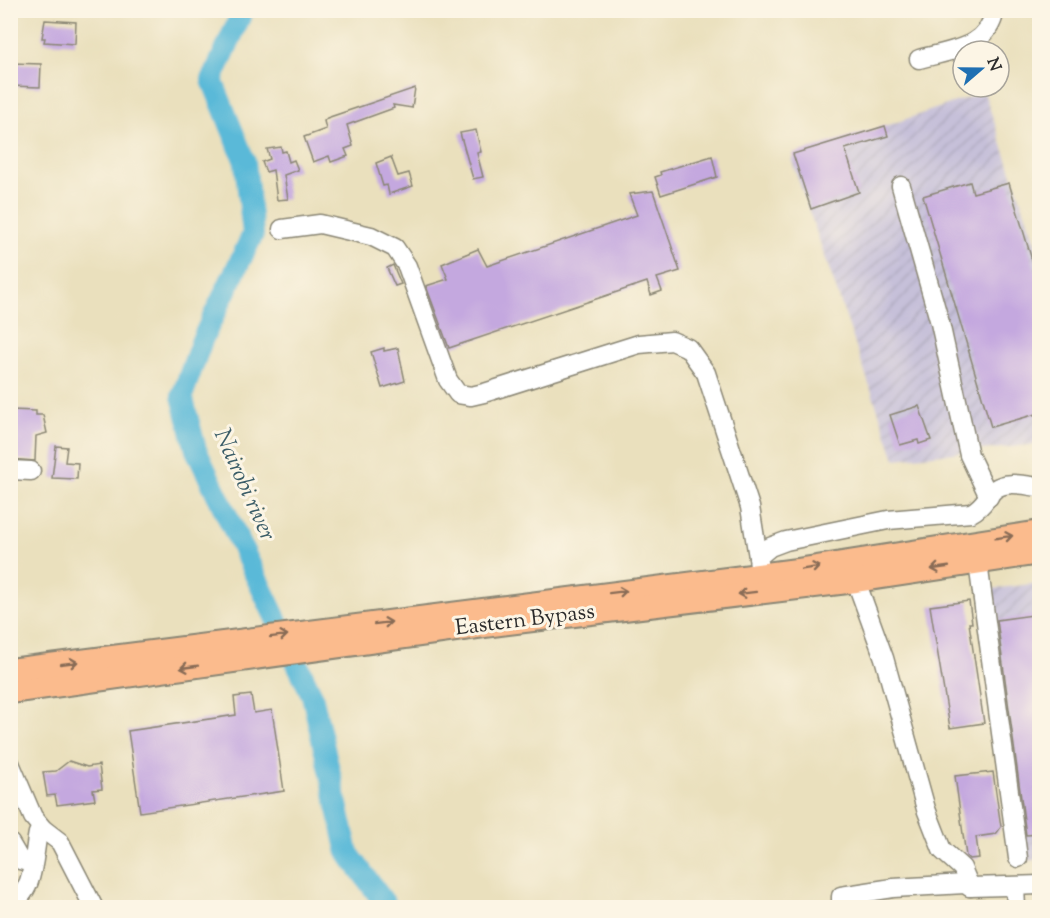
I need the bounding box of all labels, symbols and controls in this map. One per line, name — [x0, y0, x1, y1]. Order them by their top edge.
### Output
north arrow — [951, 39, 1011, 99]
text: N — [980, 55, 1006, 75]
water label: Nairobi river — [204, 424, 284, 547]
one-way arrow — [994, 531, 1013, 542]
one-way arrow — [801, 562, 821, 573]
one-way arrow — [931, 563, 951, 574]
one-way arrow — [608, 587, 627, 598]
one-way arrow — [737, 588, 757, 599]
street label: Eastern Bypass — [453, 597, 597, 645]
one-way arrow — [372, 617, 392, 628]
one-way arrow — [268, 630, 288, 641]
one-way arrow — [58, 657, 78, 668]
one-way arrow — [180, 662, 200, 673]

